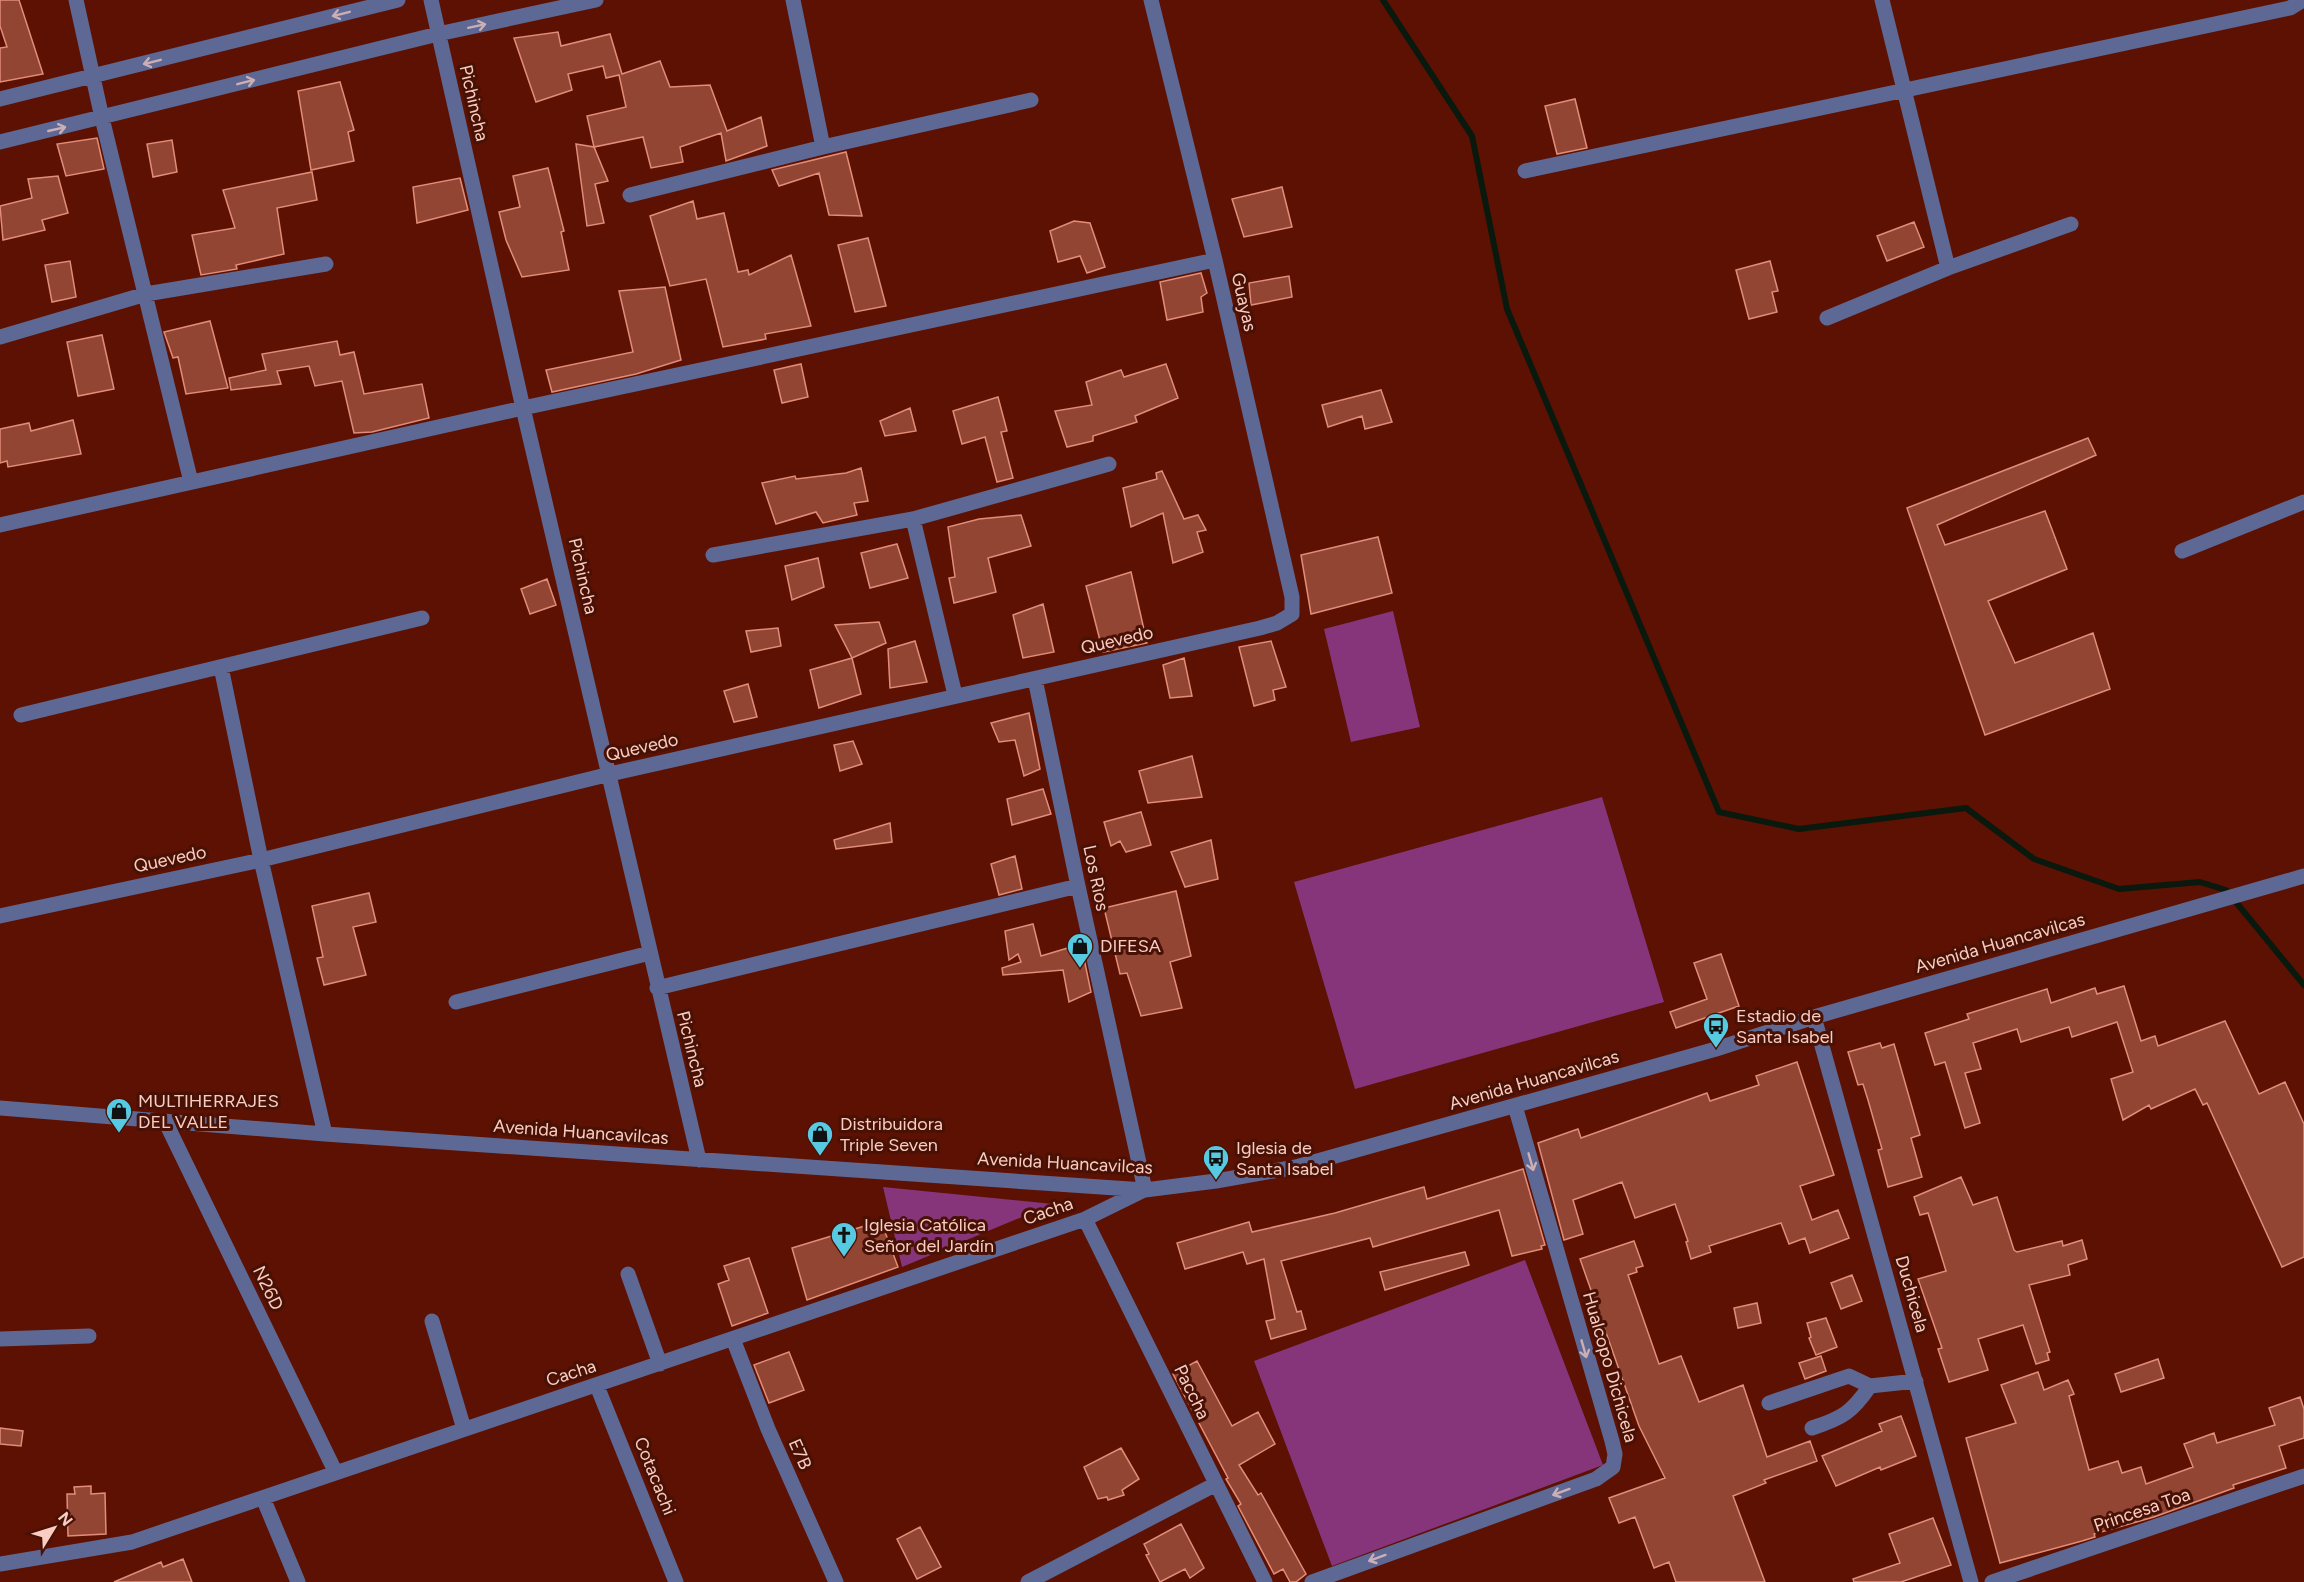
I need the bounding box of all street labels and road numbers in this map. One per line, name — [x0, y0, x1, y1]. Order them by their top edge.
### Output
street label: Pichincha — [455, 63, 493, 143]
street label: Guayas — [1227, 270, 1261, 334]
street label: Pichincha — [564, 536, 602, 616]
street label: Quevedo — [1079, 621, 1155, 659]
street label: Quevedo — [604, 728, 680, 766]
street label: Quevedo — [132, 841, 208, 877]
street label: Los Rìos — [1078, 843, 1114, 913]
street label: Avenida Huancavilcas — [1913, 908, 2087, 978]
street label: Pichincha — [672, 1009, 712, 1089]
street label: Avenida Huancavilcas — [1447, 1045, 1621, 1115]
street label: Avenida Huancavilcas — [493, 1115, 669, 1149]
street label: Avenida Huancavilcas — [977, 1147, 1153, 1179]
street label: Cacha — [1020, 1192, 1076, 1230]
street label: Duchicela — [1891, 1253, 1933, 1335]
street label: N26D — [248, 1262, 288, 1314]
street label: Hualcopo Dichicela — [1578, 1289, 1642, 1445]
street label: Cacha — [543, 1355, 599, 1391]
street label: Paccha — [1169, 1361, 1215, 1423]
street label: Cotacachi — [629, 1434, 681, 1518]
street label: E7B — [784, 1435, 816, 1473]
street label: Princesa Toa — [2091, 1483, 2193, 1537]

